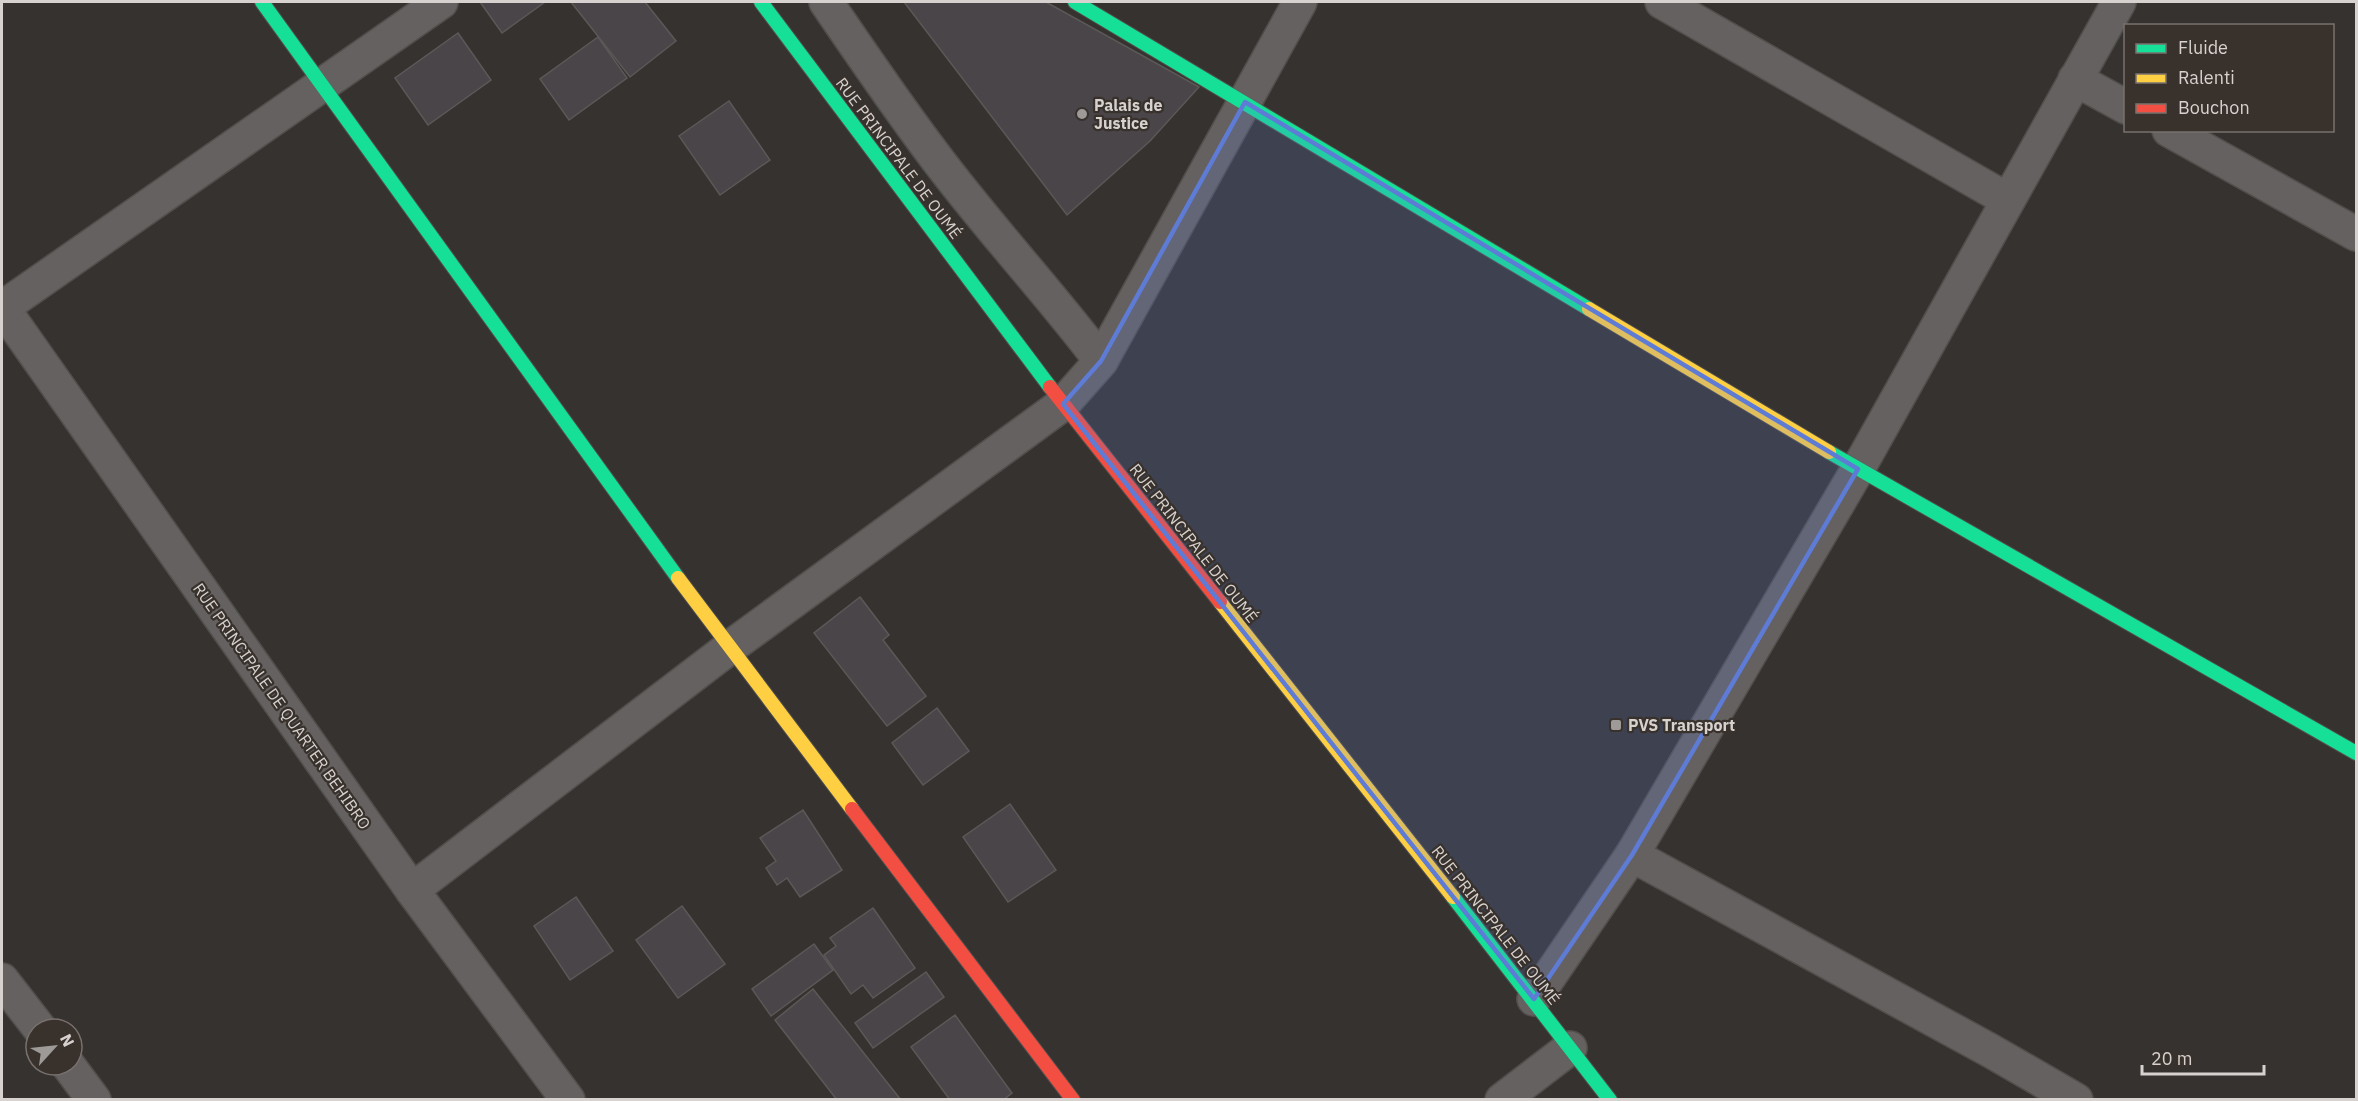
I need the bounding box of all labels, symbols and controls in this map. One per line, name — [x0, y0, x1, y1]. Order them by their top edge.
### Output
legend — [2124, 24, 2334, 132]
text: Fluide — [2178, 36, 2228, 59]
text: Ralenti — [2178, 66, 2235, 89]
street label: RUE PRINCIPALE DE OUMÉ — [832, 73, 967, 243]
place label: Palais de Justice — [1094, 95, 1162, 133]
text: Bouchon — [2178, 96, 2250, 119]
marker: Palais de Justice — [1075, 107, 1089, 121]
street label: RUE PRINCIPALE DE OUMÉ — [1126, 459, 1263, 627]
street label: RUE PRINCIPALE DE QUARTER BEHIBRO — [189, 579, 375, 833]
place label: PVS Transport — [1628, 715, 1735, 735]
marker: PVS Transport — [1609, 718, 1623, 732]
street label: RUE PRINCIPALE DE OUMÉ — [1428, 841, 1565, 1009]
north arrow — [24, 1017, 84, 1077]
text: N — [56, 1030, 79, 1050]
scale bar — [2142, 1038, 2264, 1076]
text: 20 m — [2151, 1047, 2193, 1070]

